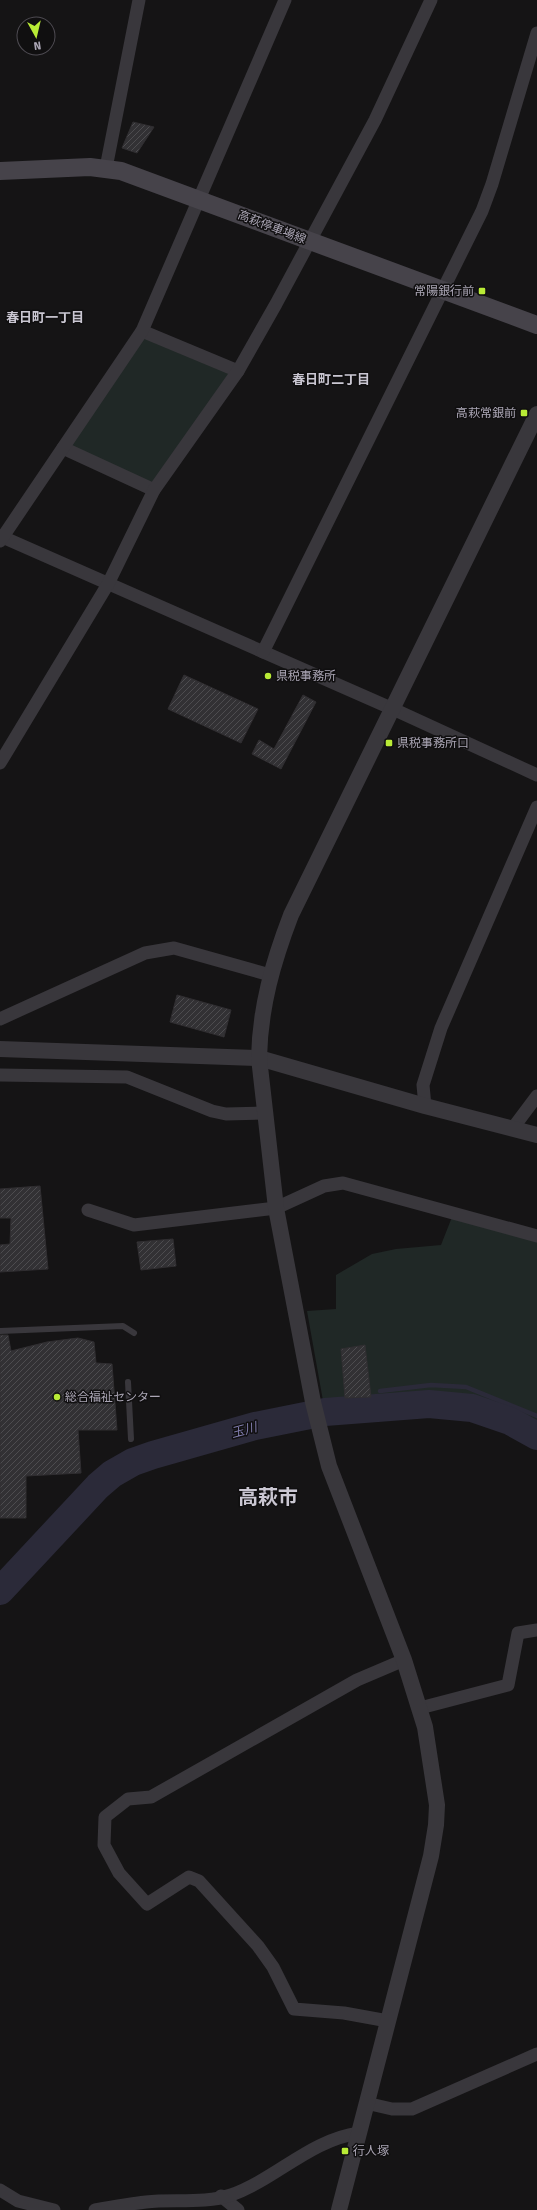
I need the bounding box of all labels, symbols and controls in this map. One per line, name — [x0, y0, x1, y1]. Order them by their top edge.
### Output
north arrow — [16, 16, 56, 56]
text: N — [33, 38, 42, 52]
street label: 高萩停車場線 — [236, 208, 308, 246]
place label: 常陽銀行前 — [414, 284, 474, 298]
marker: 常陽銀行前 — [477, 286, 487, 296]
district label: 春日町一丁目 — [6, 310, 84, 325]
district label: 春日町二丁目 — [292, 372, 370, 387]
place label: 高萩常銀前 — [456, 406, 516, 420]
marker: 高萩常銀前 — [519, 408, 529, 418]
place label: 県税事務所 — [276, 669, 336, 683]
marker: 県税事務所 — [263, 671, 273, 681]
place label: 県税事務所口 — [397, 736, 469, 750]
marker: 県税事務所口 — [384, 738, 394, 748]
place label: 総合福祉センター — [65, 1390, 161, 1404]
marker: 総合福祉センター — [52, 1392, 62, 1402]
water label: 玉川 — [229, 1419, 260, 1441]
district label: 高萩市 — [238, 1485, 298, 1509]
place label: 行人塚 — [353, 2144, 389, 2158]
marker: 行人塚 — [340, 2146, 350, 2156]

